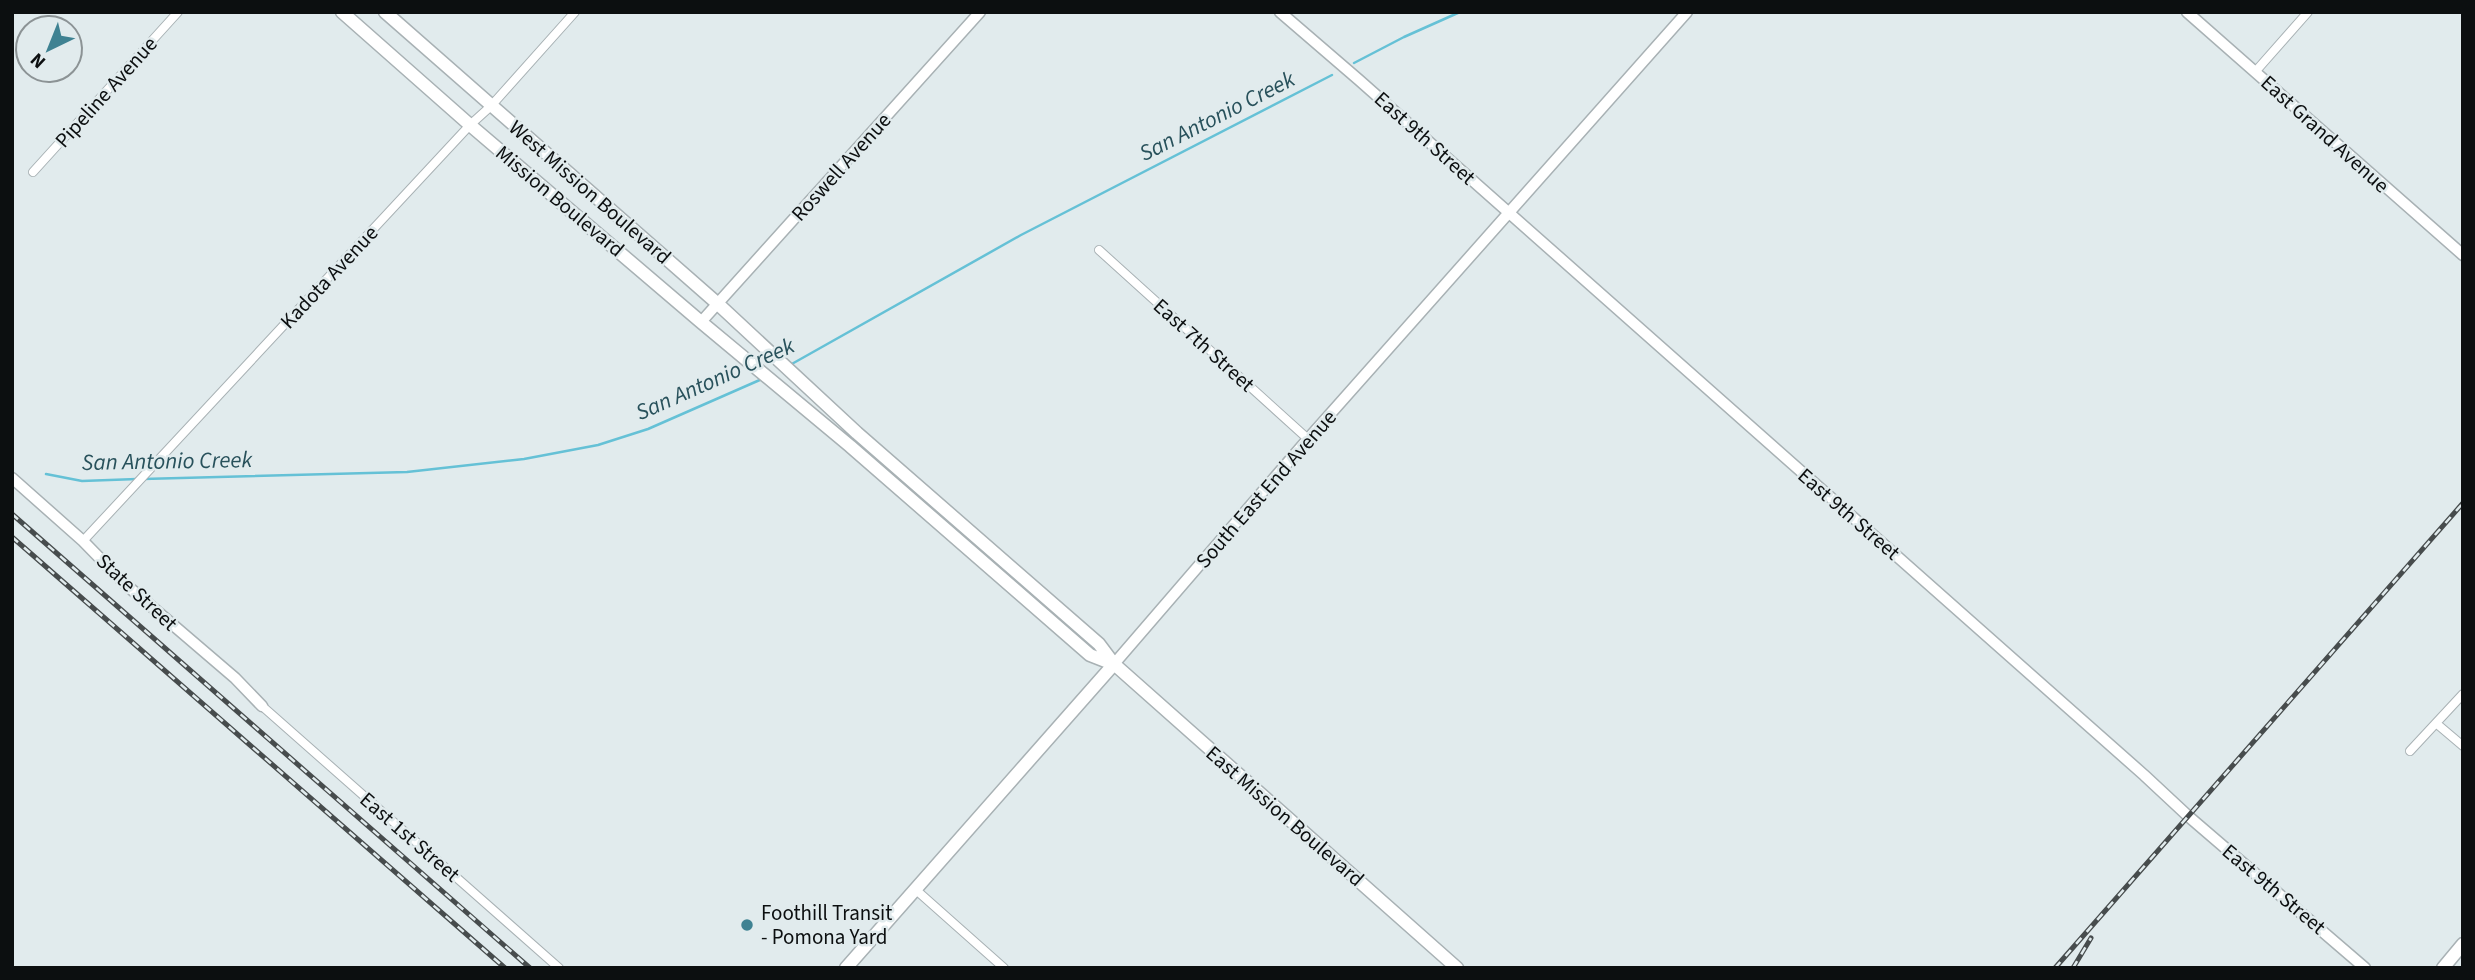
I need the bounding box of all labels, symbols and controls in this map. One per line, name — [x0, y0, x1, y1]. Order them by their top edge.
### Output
north arrow — [14, 14, 84, 84]
street label: Pipeline Avenue — [48, 30, 164, 154]
text: N — [25, 46, 52, 75]
water label: San Antonio Creek — [1133, 62, 1301, 169]
street label: East Grand Avenue — [2254, 68, 2396, 200]
street label: East 9th Street — [1368, 84, 1482, 192]
street label: Roswell Avenue — [784, 106, 898, 228]
street label: West Mission Boulevard — [504, 115, 676, 269]
street label: Mission Boulevard — [491, 140, 629, 262]
street label: Kadota Avenue — [273, 219, 385, 335]
street label: East 7th Street — [1147, 291, 1261, 399]
water label: San Antonio Creek — [630, 329, 801, 429]
street label: South East End Avenue — [1189, 403, 1343, 575]
water label: San Antonio Creek — [81, 443, 254, 479]
street label: East 9th Street — [1791, 461, 1907, 567]
street label: State Street — [90, 546, 184, 638]
street label: East Mission Boulevard — [1199, 739, 1371, 893]
street label: East 1st Street — [353, 785, 467, 889]
street label: East 9th Street — [2216, 837, 2332, 941]
place label: Foothill Transit - Pomona Yard — [761, 898, 892, 952]
marker: Foothill Transit - Pomona Yard — [739, 917, 755, 933]

